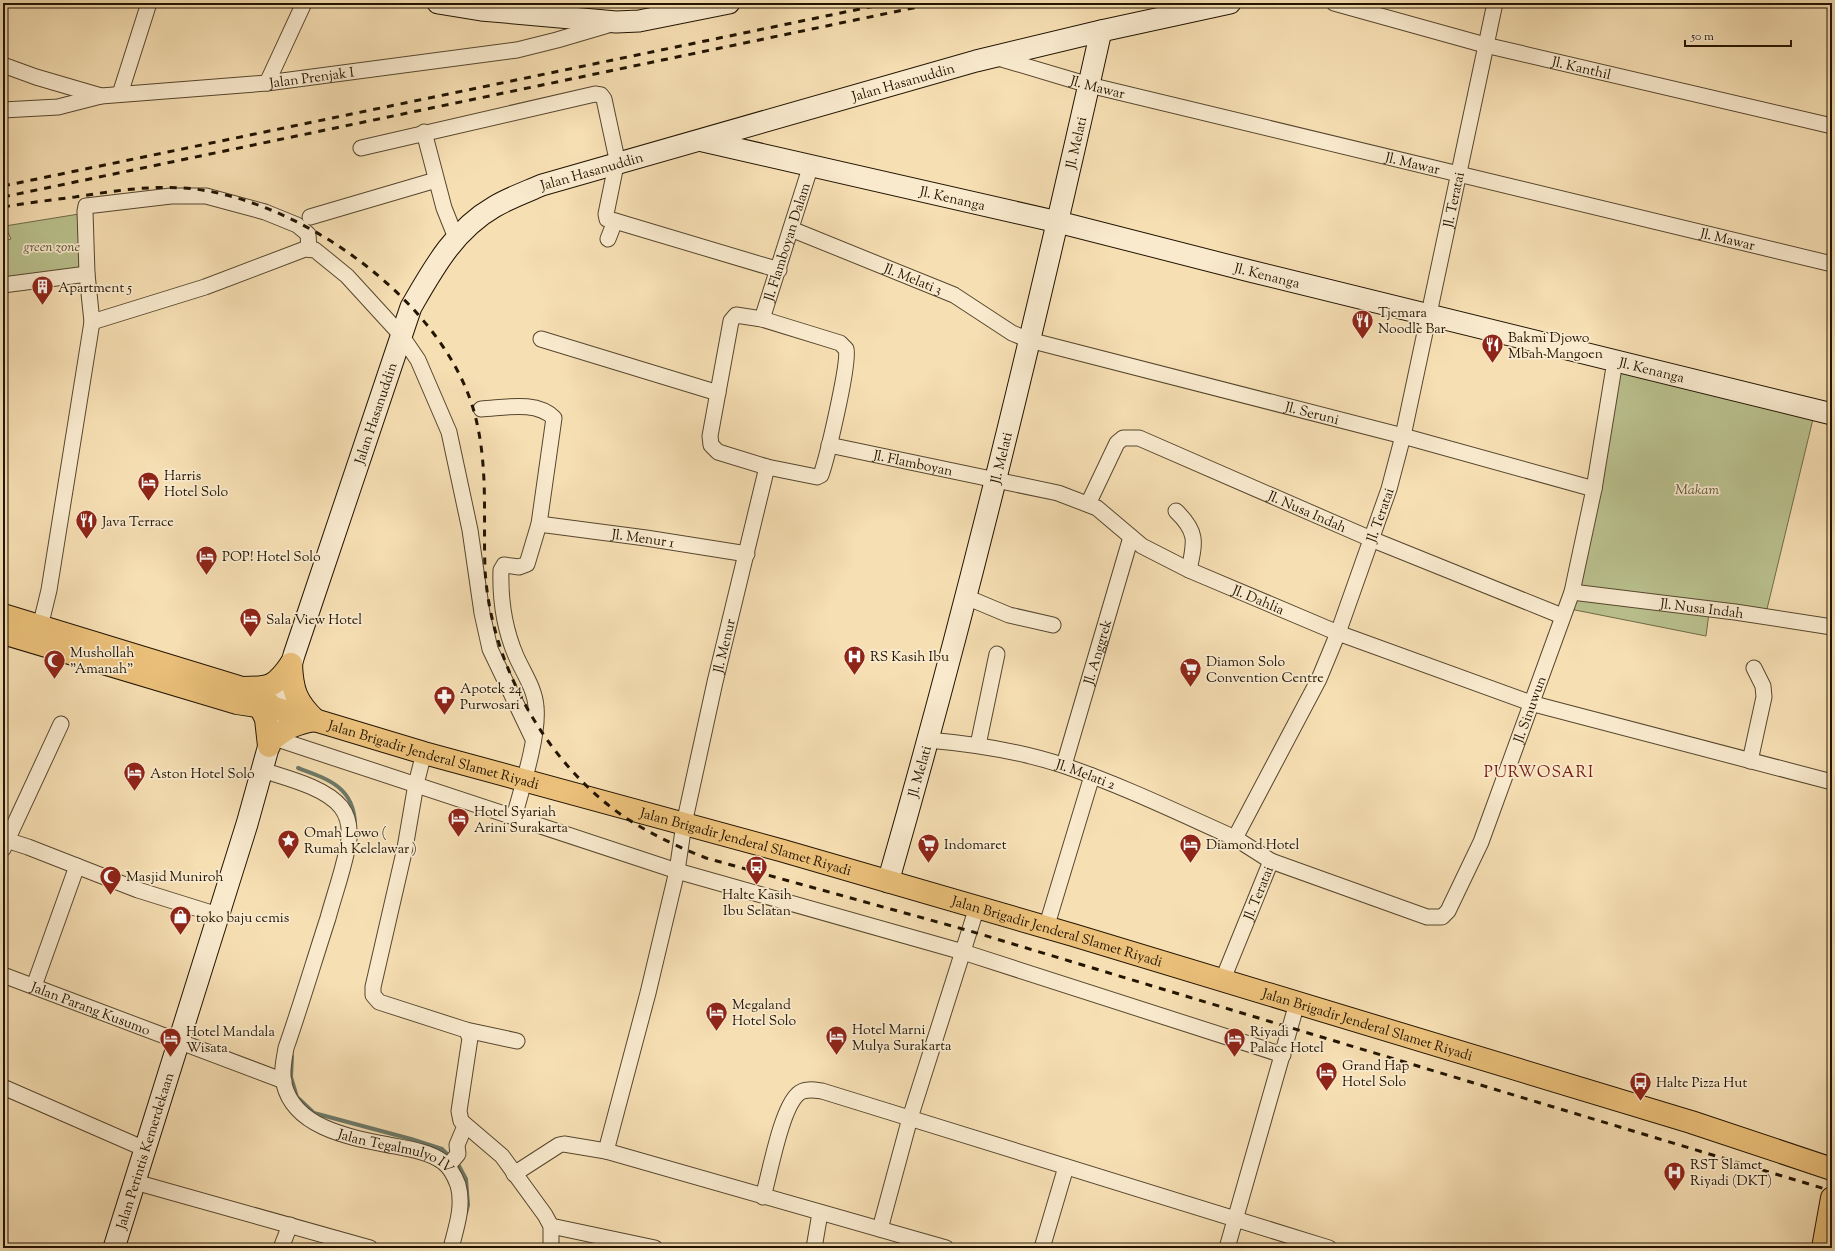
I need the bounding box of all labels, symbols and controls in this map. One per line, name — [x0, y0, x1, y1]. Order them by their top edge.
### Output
scale bar — [1685, 22, 1791, 48]
text: 50 m — [1690, 28, 1714, 46]
street label: Jl. Kanthil — [1549, 53, 1613, 86]
street label: Jalan Hasanuddin — [849, 60, 957, 108]
street label: Jalan Prenjak I — [267, 64, 356, 95]
street label: Jl. Mawar — [1067, 72, 1127, 105]
street label: Jl. Melati — [1062, 115, 1093, 172]
street label: Jl. Mawar — [1382, 148, 1442, 181]
street label: Jalan Hasanuddin — [538, 149, 646, 197]
street label: Jl. Teratai — [1439, 170, 1471, 231]
street label: Jl. Flamboyan Dalam — [760, 180, 817, 305]
street label: Jl. Kenanga — [916, 183, 987, 217]
street label: Jl. Mawar — [1697, 224, 1757, 257]
park label: green zone — [23, 238, 81, 258]
street label: Jl. Melati 3 — [880, 259, 945, 301]
street label: Jl. Kenanga — [1231, 259, 1302, 295]
building icon: Apartment 5 — [30, 274, 56, 307]
place label: Apartment 5 — [58, 279, 132, 299]
place label: Tjemara Noodle Bar — [1378, 304, 1447, 340]
restaurant icon: Tjemara Noodle Bar — [1349, 307, 1375, 340]
place label: Bakmi Djowo Mbah Mangoen — [1508, 329, 1603, 365]
restaurant icon: Bakmi Djowo Mbah Mangoen — [1479, 332, 1505, 365]
street label: Jl. Kenanga — [1616, 354, 1687, 389]
street label: Jalan Hasanuddin — [351, 360, 404, 468]
street label: Jl. Seruni — [1282, 398, 1341, 431]
street label: Jl. Melati — [987, 430, 1019, 487]
street label: Jl. Flamboyan — [870, 446, 954, 483]
place label: Harris Hotel Solo — [164, 467, 228, 503]
hotel icon: Harris Hotel Solo — [135, 470, 161, 503]
park label: Makam — [1675, 481, 1719, 501]
street label: Jl. Teratai — [1363, 486, 1401, 546]
street label: Jl. Nusa Indah — [1263, 487, 1349, 539]
restaurant icon: Java Terrace — [74, 508, 100, 541]
place label: Java Terrace — [101, 513, 174, 533]
street label: Jl. Menur 1 — [609, 525, 676, 554]
hotel icon: POP! Hotel Solo — [193, 543, 219, 576]
place label: POP! Hotel Solo — [222, 548, 321, 568]
street label: Jl. Dahlia — [1228, 581, 1287, 621]
street label: Jl. Nusa Indah — [1658, 595, 1745, 625]
hotel icon: Sala View Hotel — [238, 606, 264, 639]
place label: Sala View Hotel — [266, 611, 362, 631]
street label: Jl. Menur — [709, 616, 742, 676]
street label: Jl. Anggrek — [1080, 617, 1118, 688]
hospital icon: RS Kasih Ibu — [841, 643, 867, 676]
place label: Mushollah "Amanah" — [70, 644, 134, 680]
mosque icon: Mushollah "Amanah" — [41, 647, 67, 680]
place label: RS Kasih Ibu — [870, 648, 949, 668]
place label: Diamon Solo Convention Centre — [1206, 653, 1324, 689]
supermarket icon: Diamon Solo Convention Centre — [1178, 656, 1204, 689]
street label: Jl. Sinuwun — [1510, 674, 1553, 747]
place label: Apotek 24 Purwosari — [460, 680, 522, 716]
pharmacy icon: Apotek 24 Purwosari — [431, 683, 457, 716]
street label: Jalan Brigadir Jenderal Slamet Riyadi — [324, 716, 541, 796]
street label: Jl. Melati — [904, 744, 938, 801]
street label: Jl. Melati 2 — [1052, 755, 1118, 796]
hotel icon: Aston Hotel Solo — [122, 760, 148, 793]
district label: PURWOSARI — [1484, 762, 1594, 785]
place label: Aston Hotel Solo — [150, 765, 255, 785]
place label: Hotel Syariah Arini Surakarta — [474, 803, 569, 839]
street label: Jalan Brigadir Jenderal Slamet Riyadi — [637, 804, 853, 882]
hotel icon: Hotel Syariah Arini Surakarta — [445, 806, 471, 839]
place label: Omah Lowo ( Rumah Kelelawar ) — [304, 824, 417, 860]
place icon: Omah Lowo ( Rumah Kelelawar ) — [276, 827, 302, 860]
supermarket icon: Indomaret — [915, 831, 941, 864]
hotel icon: Diamond Hotel — [1178, 831, 1204, 864]
place label: Indomaret — [944, 836, 1007, 856]
place label: Diamond Hotel — [1206, 836, 1300, 856]
bus stop icon: Halte Kasih Ibu Selatan — [744, 853, 770, 886]
mosque icon: Masjid Muniroh — [98, 863, 124, 896]
street label: Jl. Teratai — [1240, 864, 1280, 924]
place label: Masjid Muniroh — [126, 868, 224, 888]
place label: Halte Kasih Ibu Selatan — [722, 886, 792, 922]
street label: Jalan Brigadir Jenderal Slamet Riyadi — [948, 892, 1164, 973]
shop icon: toko baju cemis — [167, 904, 193, 937]
place label: toko baju cemis — [196, 909, 289, 929]
street label: Jalan Parang Kusumo — [27, 978, 153, 1042]
street label: Jalan Brigadir Jenderal Slamet Riyadi — [1259, 985, 1475, 1067]
place label: Megaland Hotel Solo — [732, 996, 796, 1032]
hotel icon: Megaland Hotel Solo — [704, 999, 730, 1032]
place label: Hotel Marni Mulya Surakarta — [852, 1021, 952, 1057]
place label: Hotel Mandala Wisata — [186, 1023, 276, 1059]
place label: Riyadi Palace Hotel — [1250, 1023, 1324, 1059]
hotel icon: Hotel Marni Mulya Surakarta — [823, 1024, 849, 1057]
hotel icon: Hotel Mandala Wisata — [158, 1026, 184, 1059]
hotel icon: Riyadi Palace Hotel — [1221, 1026, 1247, 1059]
place label: Grand Hap Hotel Solo — [1342, 1057, 1410, 1093]
hotel icon: Grand Hap Hotel Solo — [1313, 1060, 1339, 1093]
bus stop icon: Halte Pizza Hut — [1627, 1069, 1653, 1102]
street label: Jalan Perintis Kemerdekaan — [112, 1070, 180, 1233]
place label: Halte Pizza Hut — [1656, 1074, 1747, 1094]
street label: Jalan Tegalmulyo IV — [334, 1125, 458, 1179]
place label: RST Slamet Riyadi (DKT) — [1690, 1156, 1772, 1192]
hospital icon: RST Slamet Riyadi (DKT) — [1662, 1159, 1688, 1192]

